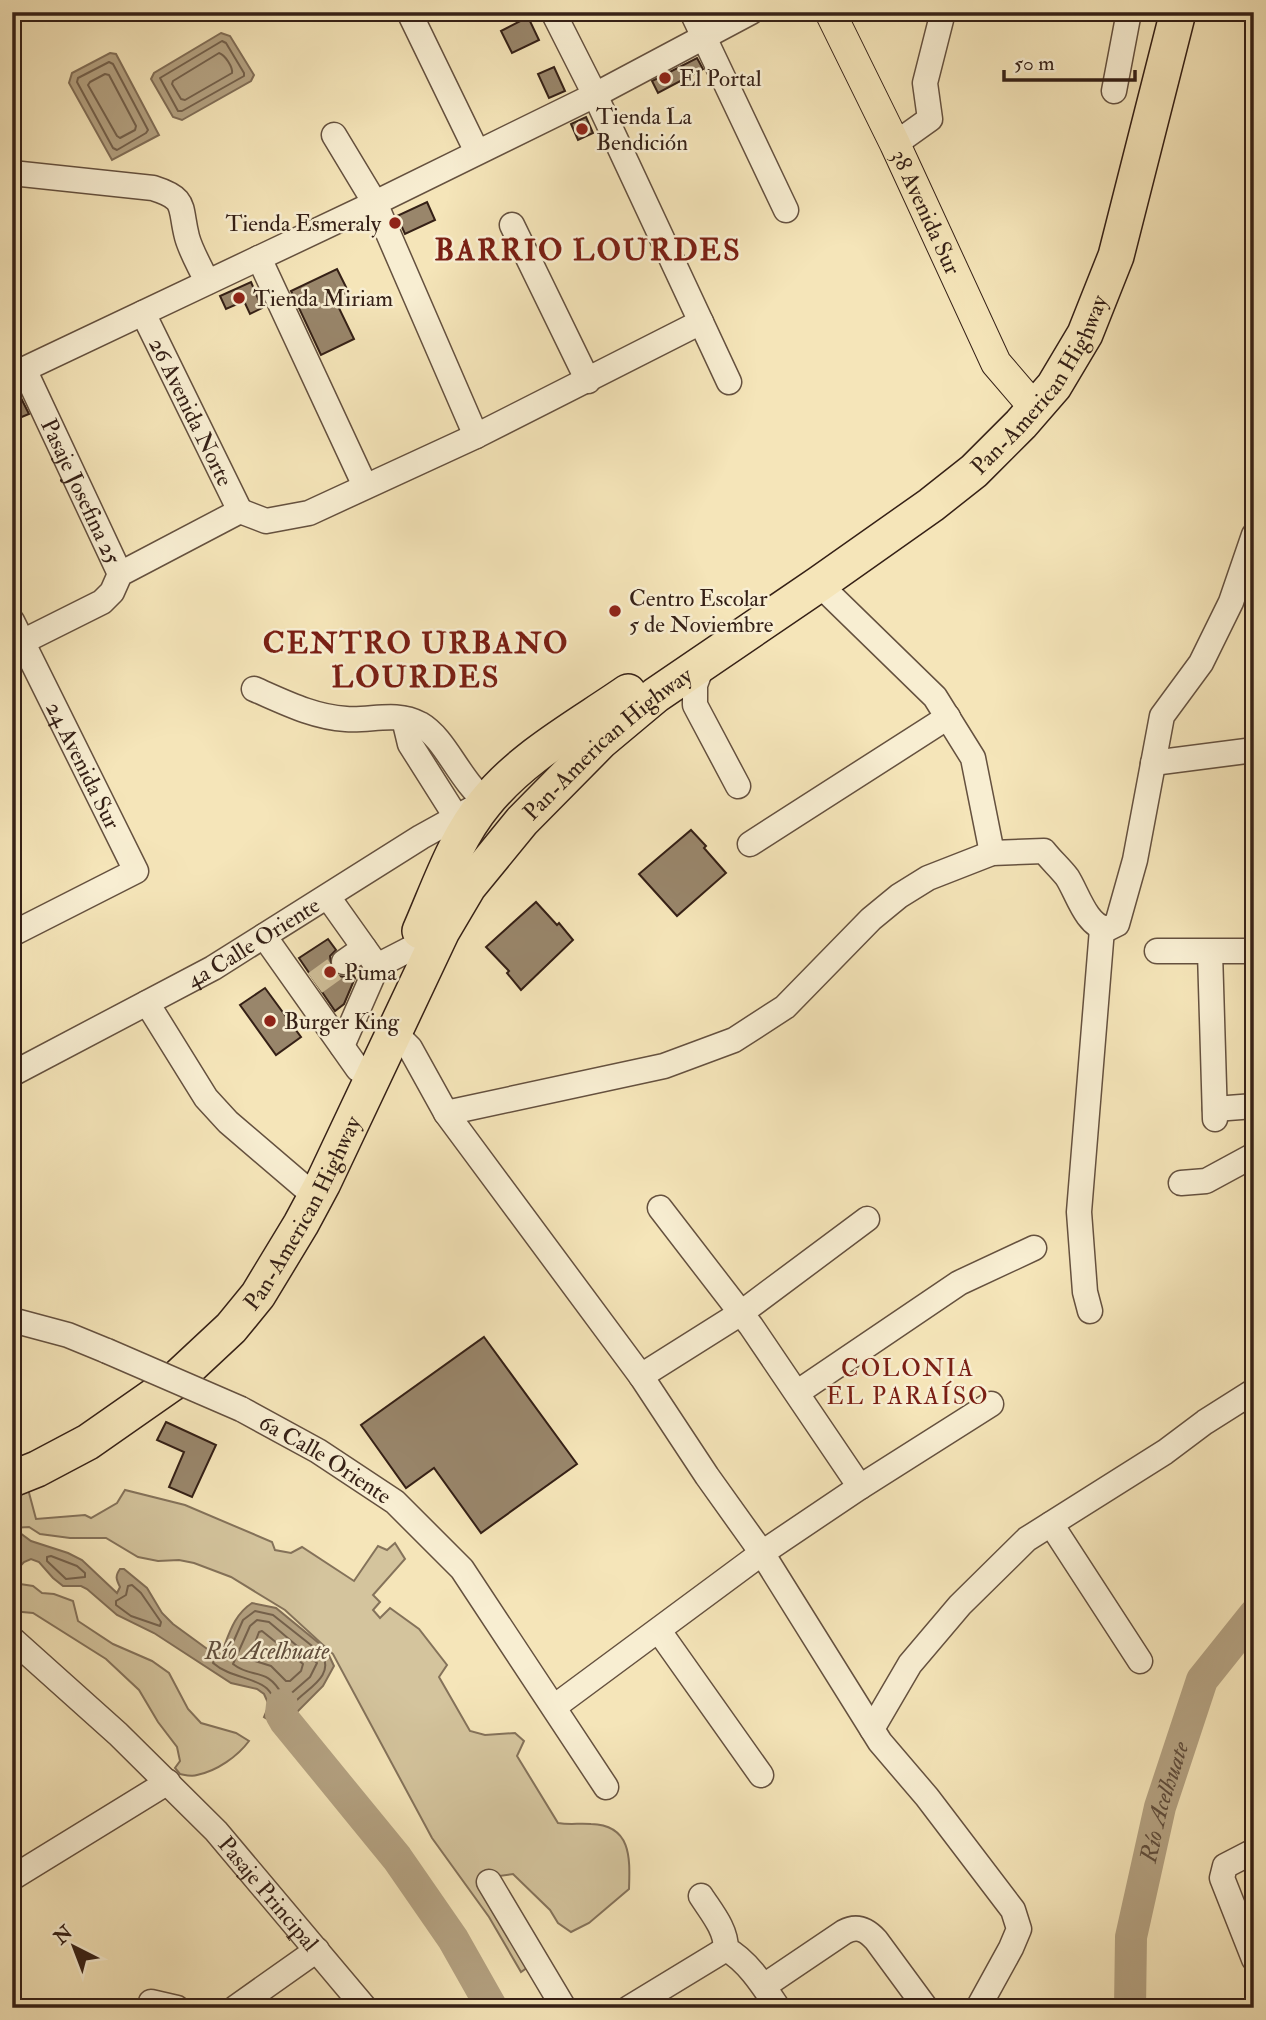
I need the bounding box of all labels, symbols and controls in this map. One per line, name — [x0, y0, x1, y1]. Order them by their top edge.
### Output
scale bar — [1004, 38, 1135, 82]
text: 50 m — [1014, 50, 1055, 77]
place label: El Portal — [679, 64, 762, 93]
marker: El Portal — [657, 70, 673, 86]
place label: Tienda La Bendición — [596, 102, 692, 157]
marker: Tienda La Bendición — [574, 121, 590, 137]
street label: 38 Avenida Sur — [885, 145, 967, 280]
place label: Tienda Esmeraly — [225, 209, 382, 238]
marker: Tienda Esmeraly — [387, 215, 403, 231]
district label: BARRIO LOURDES — [434, 232, 742, 269]
place label: Tienda Miriam — [253, 284, 393, 313]
marker: Tienda Miriam — [231, 290, 247, 306]
street label: Pan-American Highway — [965, 290, 1114, 481]
street label: 26 Avenida Norte — [142, 333, 240, 491]
street label: Pasaje Josefina 25 — [34, 414, 127, 569]
place label: Centro Escolar 5 de Noviembre — [629, 584, 774, 639]
marker: Centro Escolar 5 de Noviembre — [607, 603, 623, 619]
district label: CENTRO URBANO LOURDES — [263, 625, 569, 696]
street label: Pan-American Highway — [517, 660, 699, 827]
street label: 24 Avenida Sur — [39, 697, 127, 835]
street label: 4a Calle Oriente — [182, 890, 326, 994]
place label: Puma — [344, 958, 397, 987]
marker: Puma — [322, 964, 338, 980]
place label: Burger King — [284, 1007, 400, 1036]
marker: Burger King — [262, 1013, 278, 1029]
street label: Pan-American Highway — [237, 1111, 368, 1316]
district label: COLONIA EL PARAÍSO — [826, 1353, 990, 1412]
street label: 6a Calle Oriente — [254, 1408, 397, 1511]
water label: Río Acelhuate — [204, 1636, 330, 1667]
water label: Río Acelhuate — [1133, 1737, 1197, 1866]
street label: Pasaje Principal — [212, 1830, 325, 1957]
north arrow — [38, 1912, 108, 1982]
text: N — [48, 1920, 78, 1950]

